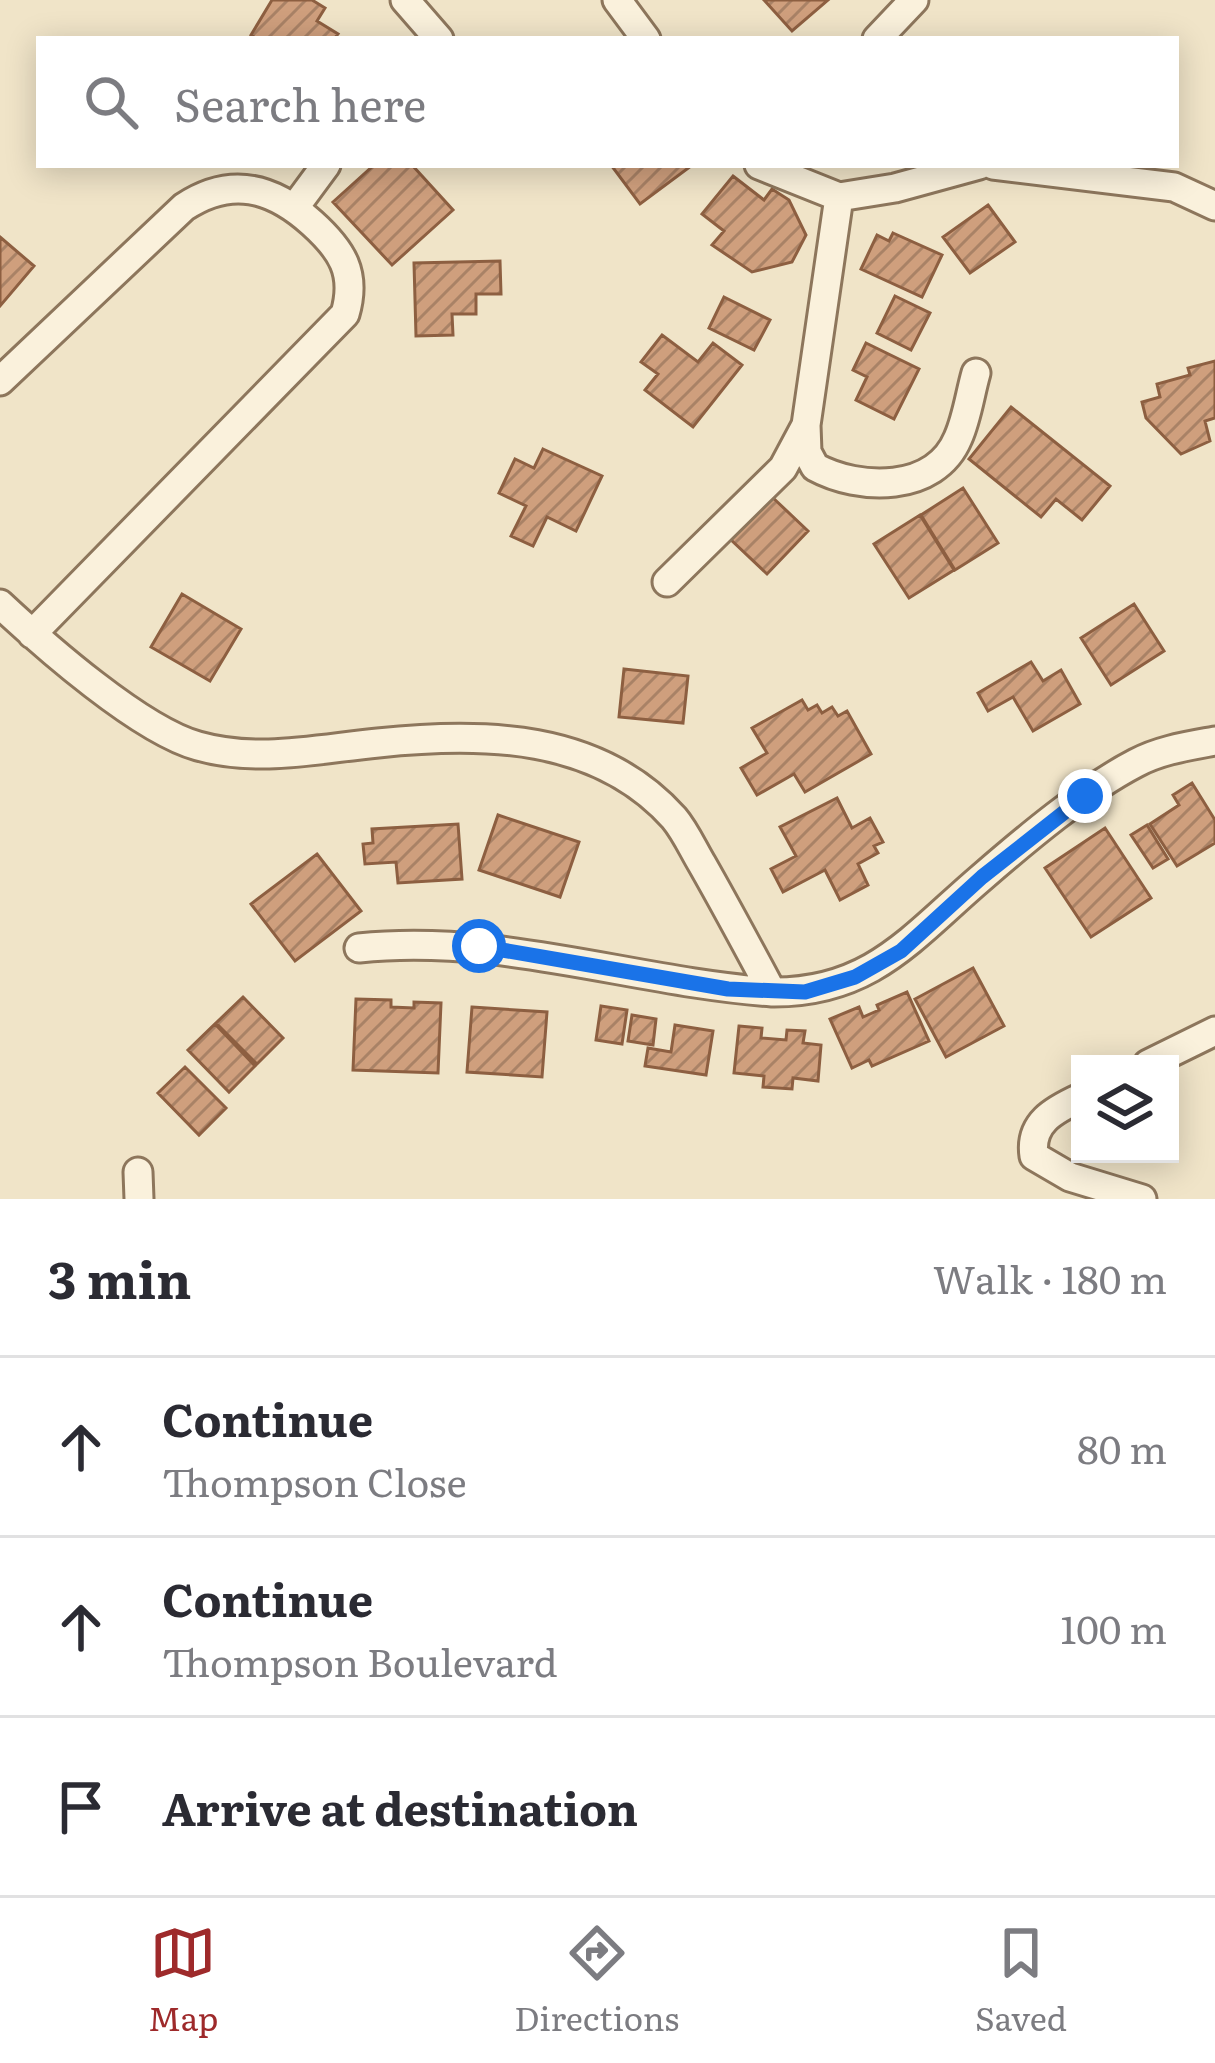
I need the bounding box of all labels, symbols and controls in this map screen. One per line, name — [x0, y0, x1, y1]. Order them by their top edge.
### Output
search box — [36, 36, 1179, 168]
icon: search — [78, 69, 144, 135]
text: Search here — [174, 69, 426, 136]
route end — [1058, 769, 1112, 823]
route start — [452, 919, 506, 973]
map controls — [1071, 1055, 1179, 1163]
button: layers — [1071, 1055, 1179, 1163]
text: 3 min — [48, 1239, 192, 1315]
text: Walk · 180 m — [933, 1248, 1167, 1306]
text: Continue — [162, 1384, 373, 1451]
icon: ahead — [48, 1414, 114, 1480]
text: 80 m — [1077, 1418, 1167, 1476]
text: Thompson Close — [162, 1451, 467, 1509]
text: Continue — [162, 1564, 373, 1631]
icon: ahead — [48, 1594, 114, 1660]
text: 100 m — [1060, 1598, 1167, 1656]
text: Thompson Boulevard — [162, 1631, 558, 1689]
text: Arrive at destination — [162, 1773, 638, 1840]
icon: arrive — [48, 1774, 114, 1840]
tab: Map — [148, 1920, 218, 2041]
tab: Directions — [514, 1920, 679, 2041]
tab: Saved — [975, 1920, 1067, 2041]

